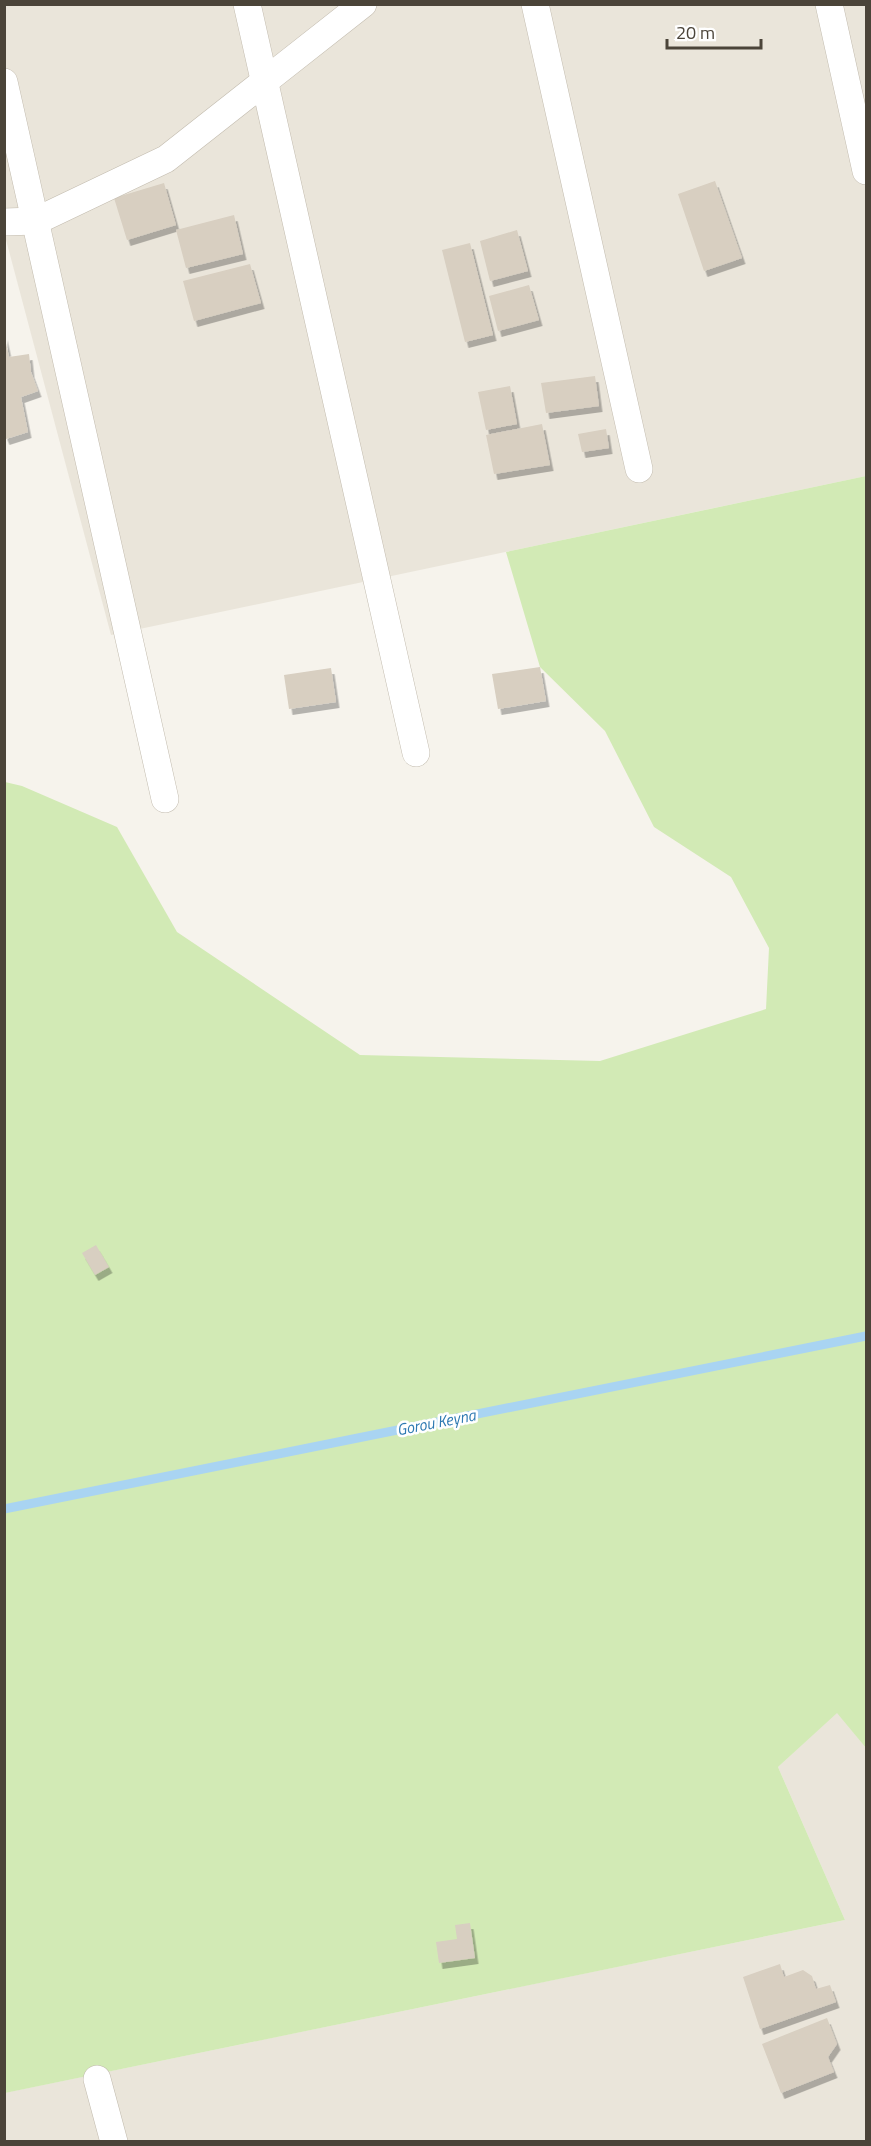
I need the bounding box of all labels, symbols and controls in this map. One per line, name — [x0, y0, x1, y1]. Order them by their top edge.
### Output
scale bar — [667, 12, 762, 50]
text: 20 m — [676, 19, 715, 46]
water label: Gorou Keyna — [395, 1402, 478, 1441]

